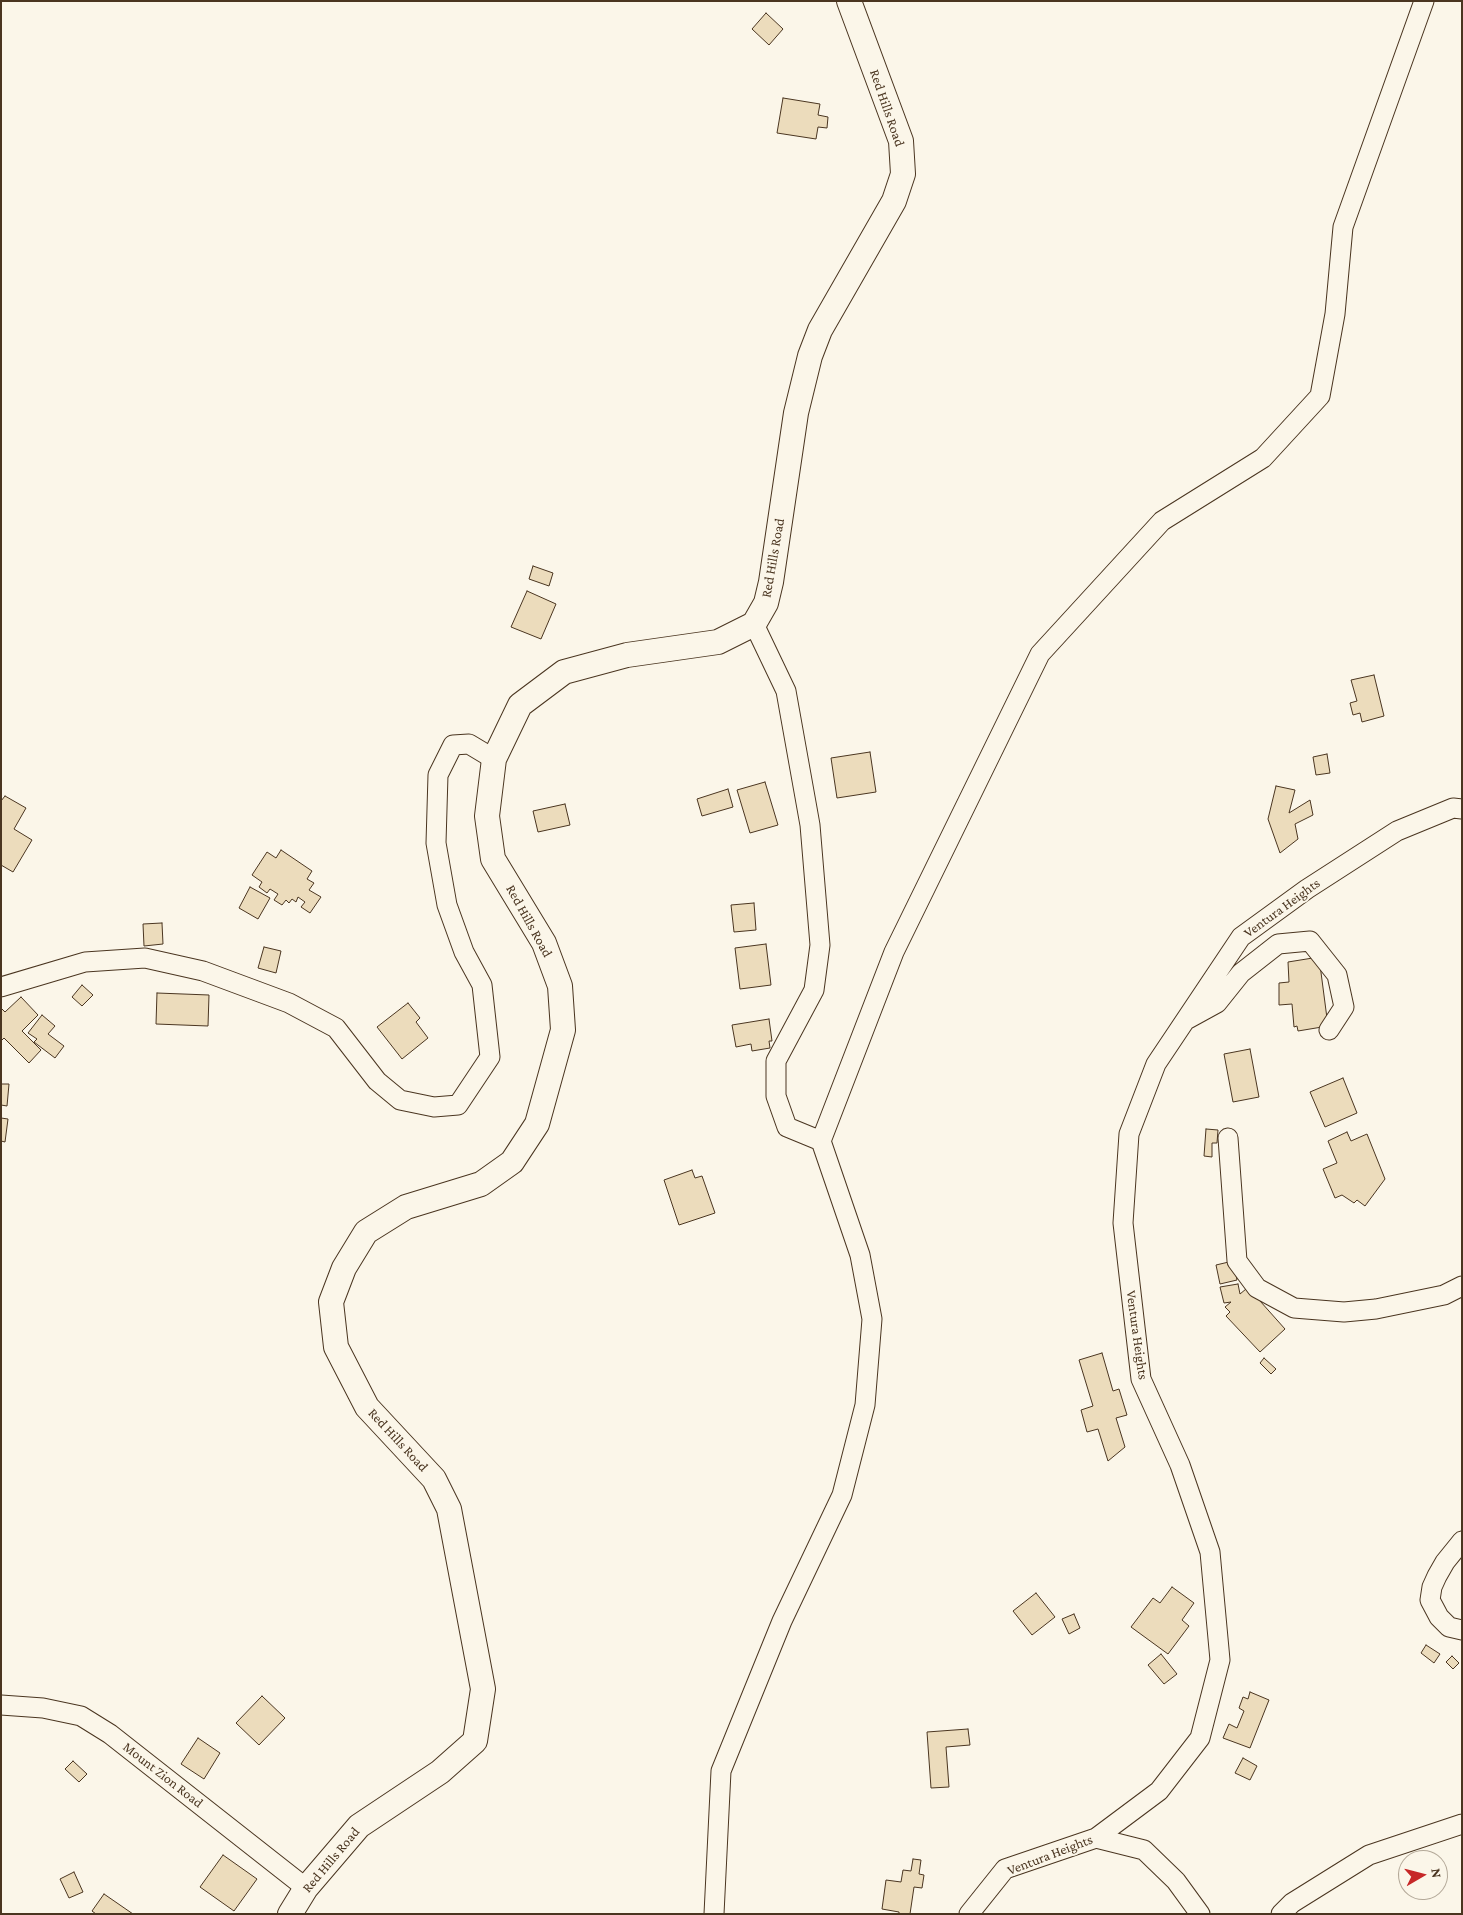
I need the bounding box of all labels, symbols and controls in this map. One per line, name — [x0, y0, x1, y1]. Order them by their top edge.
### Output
street label: Red Hills Road — [866, 67, 908, 149]
street label: Red Hills Road — [758, 517, 788, 599]
street label: Ventura Heights — [1241, 875, 1323, 941]
street label: Red Hills Road — [502, 882, 556, 960]
street label: Ventura Heights — [1122, 1289, 1152, 1381]
street label: Red Hills Road — [364, 1405, 432, 1475]
street label: Mount Zion Road — [120, 1738, 206, 1812]
street label: Red Hills Road — [299, 1824, 363, 1896]
street label: Ventura Heights — [1005, 1831, 1095, 1879]
north arrow — [1398, 1850, 1448, 1900]
text: N — [1428, 1867, 1445, 1879]

